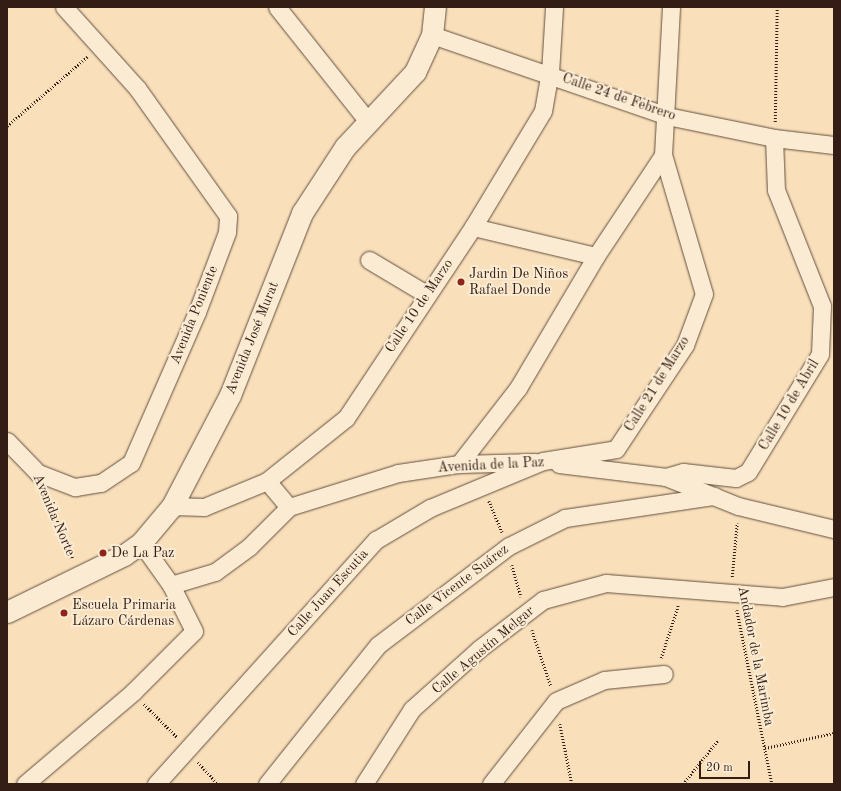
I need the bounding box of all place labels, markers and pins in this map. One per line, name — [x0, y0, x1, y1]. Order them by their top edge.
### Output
place label: Jardin De Niños Rafael Donde — [469, 266, 568, 298]
marker: Jardin De Niños Rafael Donde — [456, 277, 466, 287]
place label: De La Paz — [111, 545, 174, 561]
marker: De La Paz — [98, 548, 108, 558]
place label: Escuela Primaria Lázaro Cárdenas — [72, 597, 176, 630]
marker: Escuela Primaria Lázaro Cárdenas — [59, 608, 69, 618]

